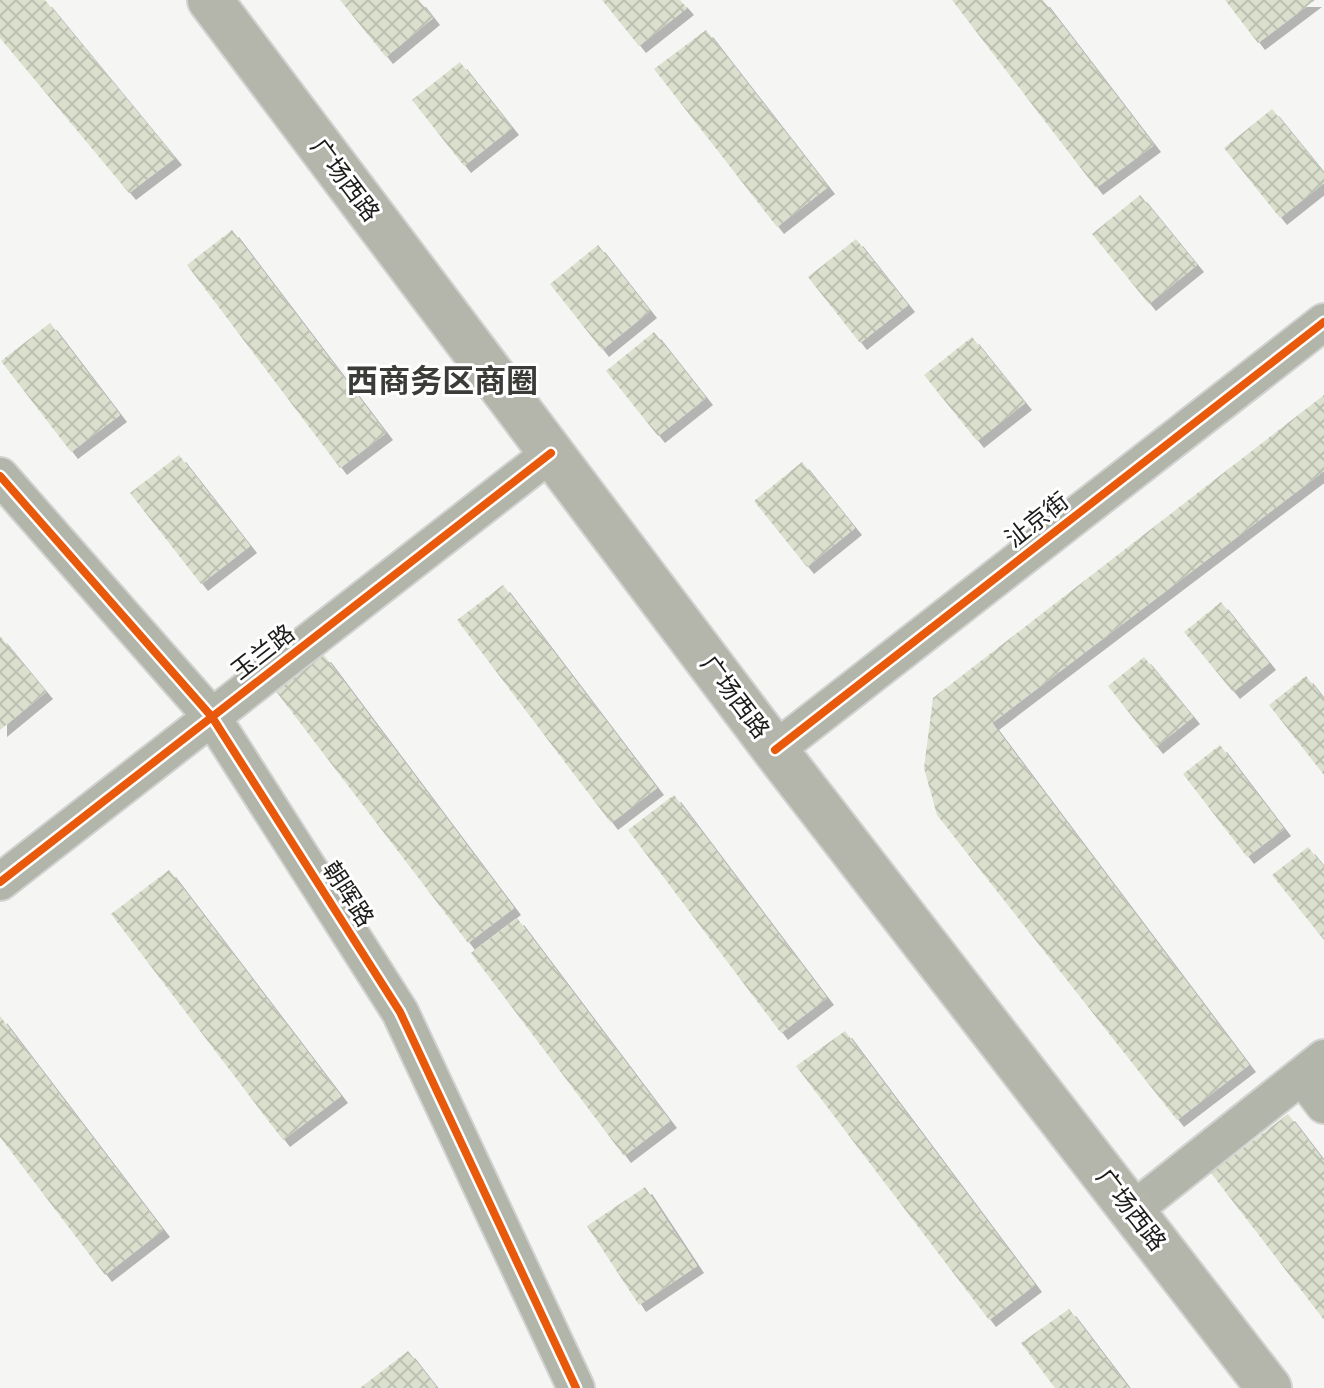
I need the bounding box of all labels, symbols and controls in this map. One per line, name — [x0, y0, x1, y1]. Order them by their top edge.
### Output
street label: 广场西路 — [304, 132, 387, 227]
district label: 西商务区商圈 — [346, 361, 538, 401]
street label: 沚京街 — [999, 485, 1075, 554]
street label: 玉兰路 — [225, 617, 301, 686]
street label: 广场西路 — [694, 649, 777, 744]
street label: 朝晖路 — [316, 855, 381, 932]
street label: 广场西路 — [1090, 1162, 1173, 1257]

